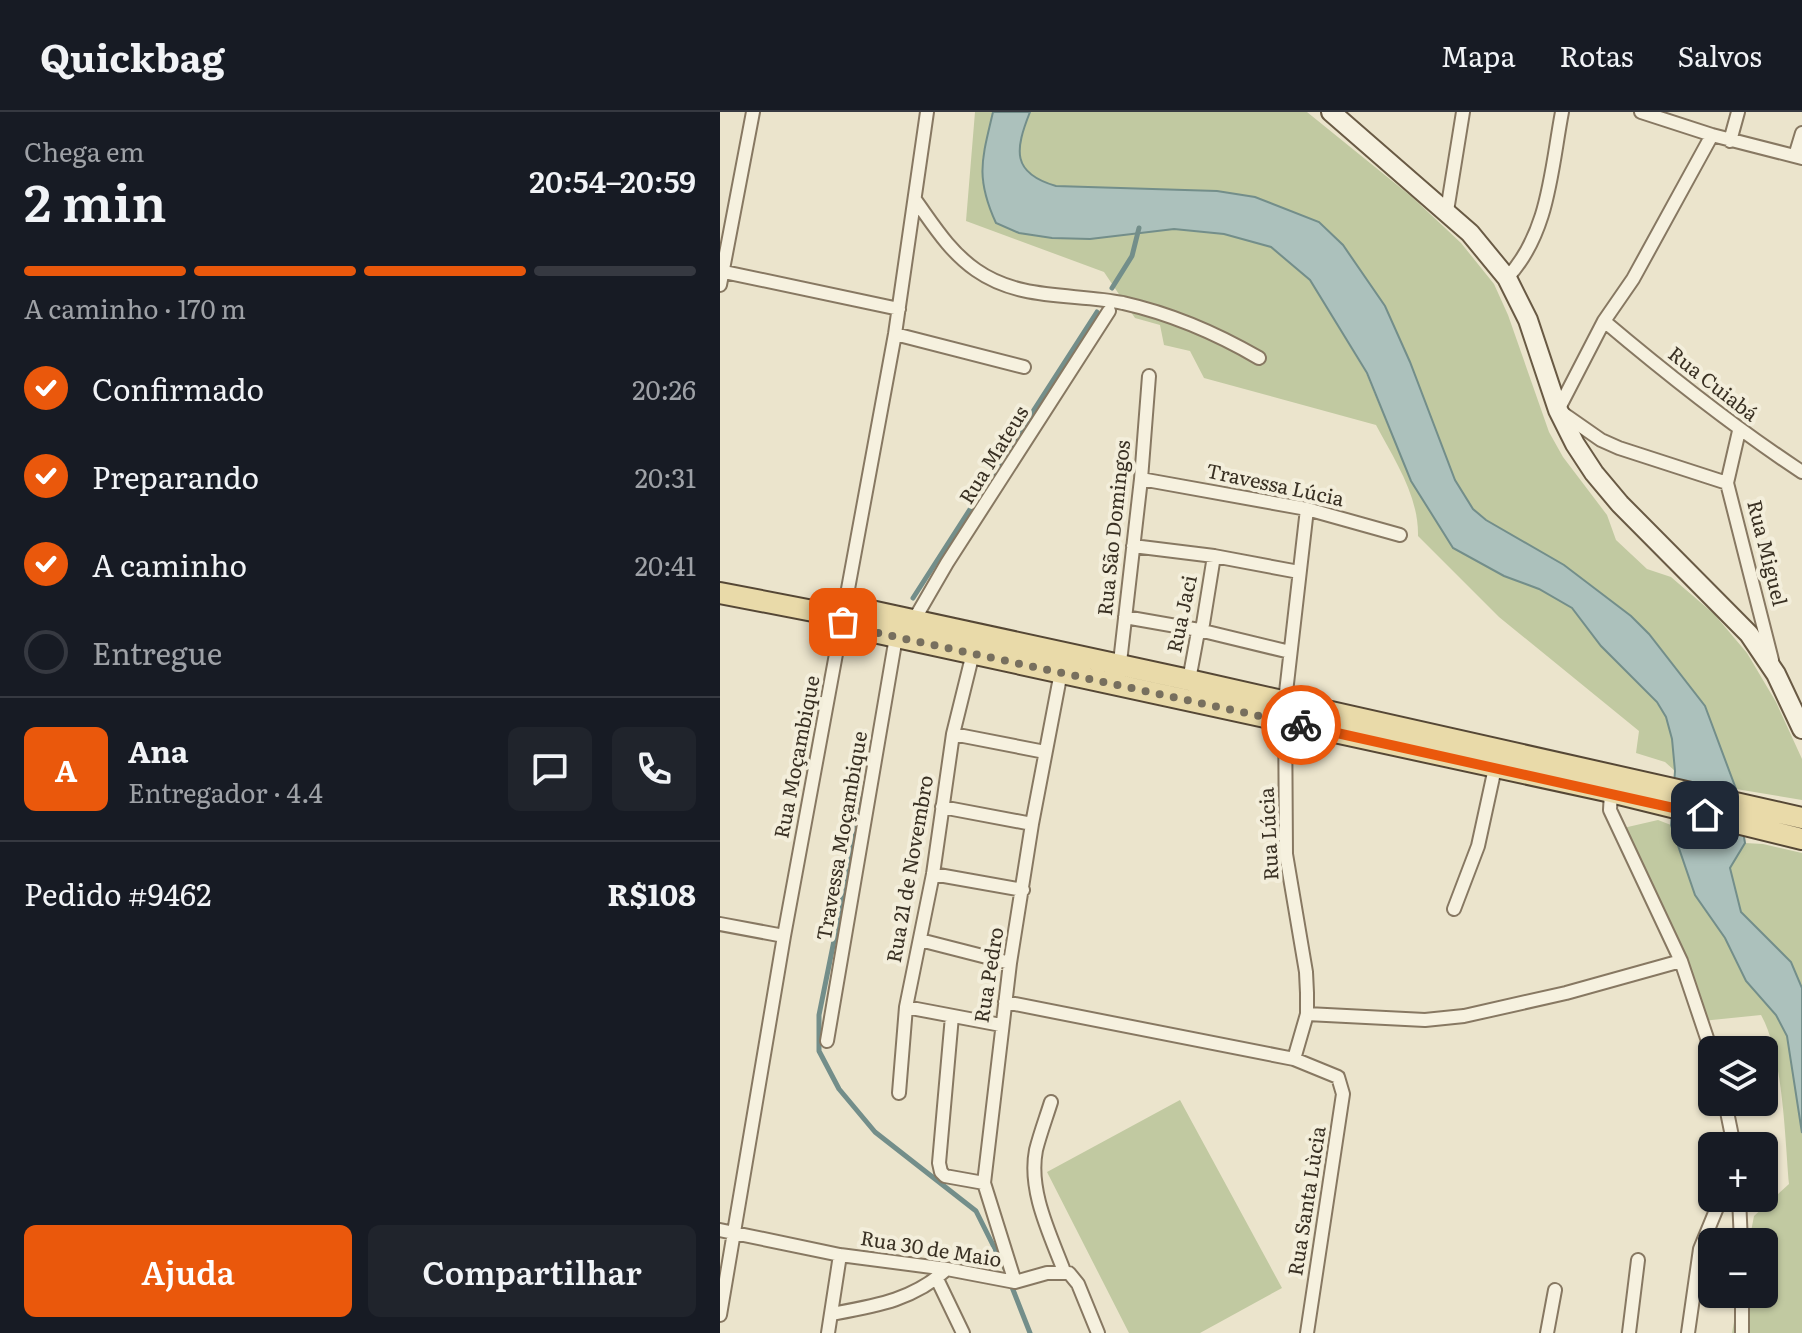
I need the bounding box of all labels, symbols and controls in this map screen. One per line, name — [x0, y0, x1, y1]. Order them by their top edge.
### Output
text: Quickbag — [40, 27, 225, 84]
text: Mapa — [1441, 34, 1516, 76]
text: Rotas — [1560, 34, 1633, 76]
text: Salvos — [1677, 34, 1762, 76]
text: Chega em — [24, 131, 144, 170]
text: 20:54–20:59 — [529, 158, 696, 202]
text: 2 min — [24, 161, 167, 238]
text: A caminho · 170 m — [24, 288, 246, 327]
street label: Rua Cuiabá — [1663, 338, 1766, 427]
icon: check — [24, 366, 68, 410]
text: Confirmado — [92, 366, 264, 410]
text: 20:26 — [632, 369, 696, 408]
street label: Rua Mateus — [950, 399, 1034, 509]
street label: Rua São Domingos — [1088, 438, 1136, 617]
icon: check — [24, 454, 68, 498]
text: Preparando — [92, 454, 259, 498]
street label: Travessa Lúcia — [1204, 454, 1347, 512]
text: 20:31 — [635, 457, 696, 496]
street label: Rua Miguel — [1741, 496, 1797, 609]
icon: check — [24, 542, 68, 586]
text: A caminho — [92, 542, 247, 586]
text: 20:41 — [635, 545, 696, 584]
street label: Rua Jaci — [1157, 572, 1203, 655]
pin — [809, 588, 877, 656]
icon: bag — [821, 600, 865, 644]
text: Entregue — [92, 630, 222, 674]
street label: Rua Moçambique — [765, 673, 826, 841]
courier — [1261, 685, 1341, 765]
icon: bike — [1279, 703, 1323, 747]
button: chat — [508, 727, 592, 811]
button: phone — [612, 727, 696, 811]
text: Ana — [128, 728, 188, 772]
street label: Travessa Moçambique — [807, 728, 873, 943]
text: A — [55, 747, 77, 791]
text: Entregador · 4.4 — [128, 772, 323, 811]
street label: Rua 21 de Novembro — [877, 772, 939, 965]
pin — [1671, 781, 1739, 849]
street label: Rua Lúcia — [1250, 786, 1284, 882]
icon: home — [1683, 793, 1727, 837]
text: Pedido #9462 — [24, 871, 211, 915]
text: R$108 — [607, 871, 696, 915]
street label: Rua Pedro — [965, 925, 1009, 1025]
map controls — [1698, 1036, 1778, 1308]
button: layers — [1698, 1036, 1778, 1116]
street label: Rua Santa Lùcia — [1278, 1123, 1332, 1278]
button: + — [1698, 1132, 1778, 1212]
street label: Rua 30 de Maio — [858, 1221, 1004, 1273]
button: Ajuda — [24, 1225, 352, 1317]
button: Compartilhar — [368, 1225, 696, 1317]
button: − — [1698, 1228, 1778, 1308]

